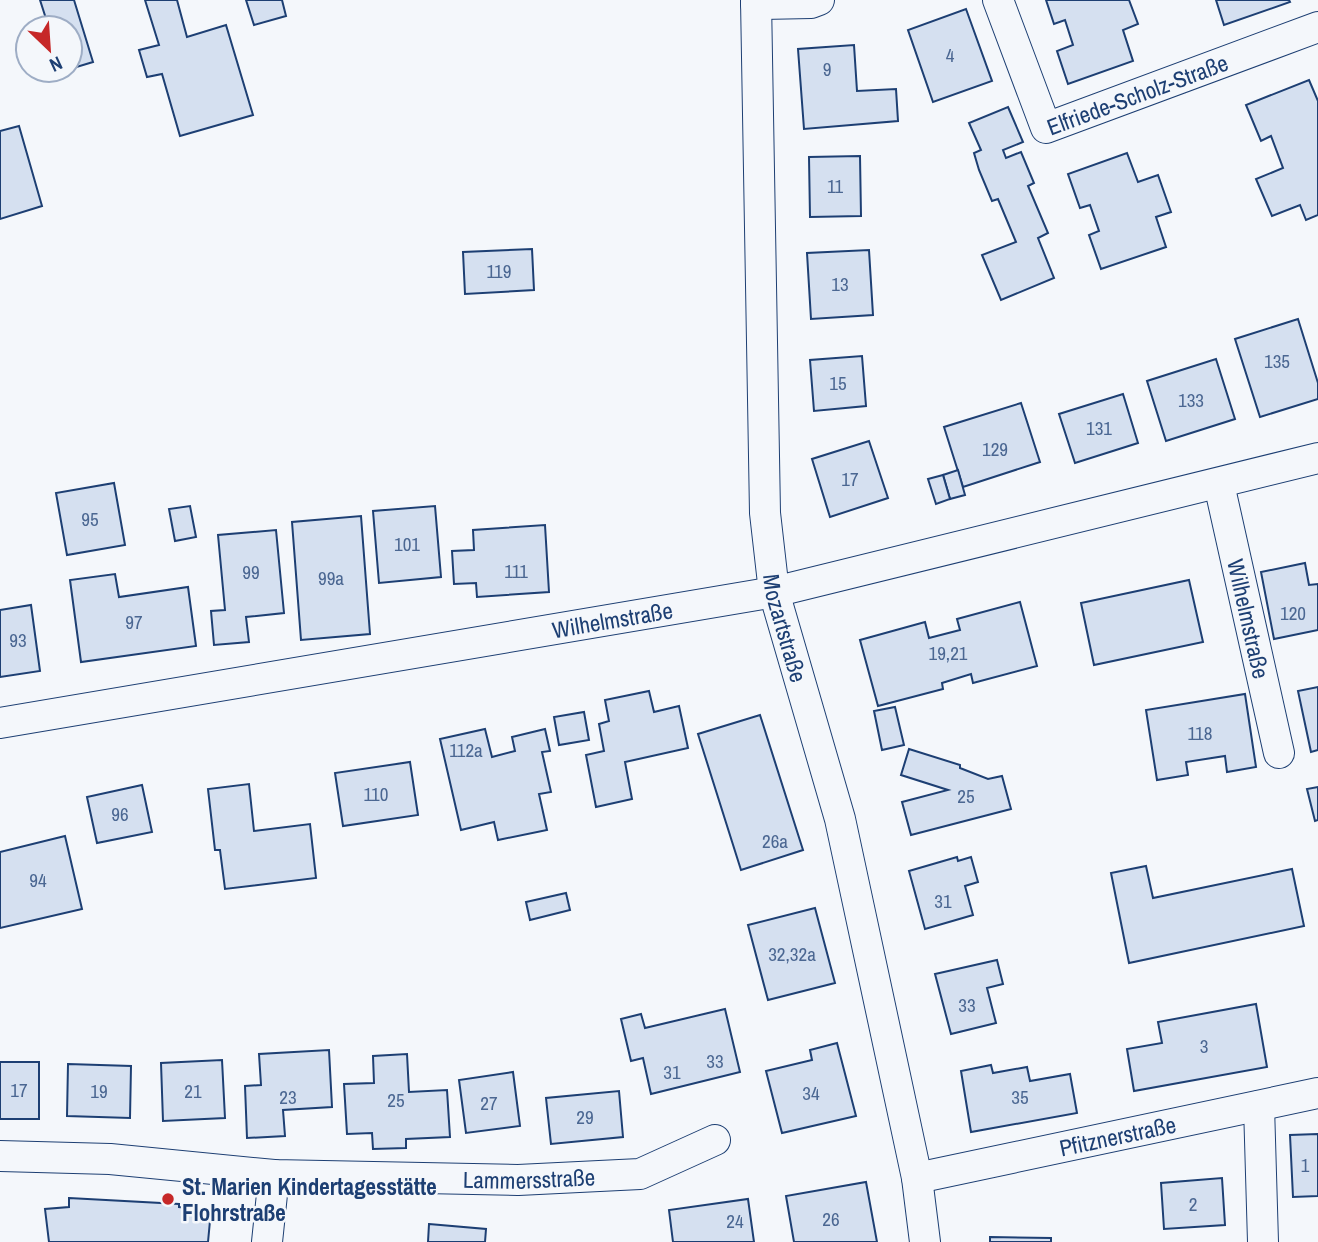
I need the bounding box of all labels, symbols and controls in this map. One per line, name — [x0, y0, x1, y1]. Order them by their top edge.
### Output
north arrow — [14, 14, 84, 84]
house number: 4 — [946, 42, 955, 68]
street label: Elfriede-Scholz-Straße — [1042, 46, 1232, 142]
text: N — [46, 50, 67, 79]
house number: 9 — [823, 56, 831, 82]
house number: 11 — [827, 173, 843, 199]
house number: 119 — [487, 258, 511, 284]
house number: 13 — [831, 271, 849, 297]
house number: 135 — [1264, 348, 1290, 374]
house number: 15 — [829, 370, 847, 396]
house number: 133 — [1178, 387, 1204, 413]
house number: 131 — [1086, 415, 1112, 441]
house number: 129 — [982, 436, 1008, 462]
house number: 17 — [841, 466, 859, 492]
house number: 95 — [81, 506, 99, 532]
house number: 101 — [394, 531, 420, 557]
street label: Wilhelmstraße — [1221, 556, 1277, 681]
house number: 111 — [504, 558, 528, 584]
house number: 99 — [242, 559, 260, 585]
house number: 99a — [318, 565, 344, 591]
street label: Mozartstraße — [757, 572, 815, 686]
street label: Wilhelmstraße — [550, 594, 675, 645]
house number: 120 — [1280, 600, 1306, 626]
house number: 97 — [125, 609, 143, 635]
house number: 93 — [9, 627, 27, 653]
house number: 19,21 — [929, 640, 968, 666]
house number: 118 — [1188, 720, 1212, 746]
house number: 112a — [449, 737, 483, 763]
house number: 110 — [364, 781, 388, 807]
house number: 25 — [957, 783, 975, 809]
house number: 96 — [111, 801, 129, 827]
house number: 26a — [762, 828, 788, 854]
house number: 94 — [29, 867, 47, 893]
house number: 31 — [934, 888, 952, 914]
house number: 32,32a — [768, 941, 816, 967]
house number: 33 — [958, 992, 976, 1018]
house number: 3 — [1200, 1033, 1208, 1059]
house number: 33 — [706, 1048, 724, 1074]
house number: 31 — [663, 1059, 681, 1085]
house number: 17 — [10, 1077, 28, 1103]
house number: 19 — [90, 1078, 108, 1104]
house number: 21 — [184, 1078, 202, 1104]
house number: 34 — [802, 1080, 820, 1106]
house number: 23 — [279, 1084, 297, 1110]
house number: 35 — [1011, 1084, 1029, 1110]
house number: 25 — [387, 1087, 405, 1113]
house number: 27 — [480, 1090, 498, 1116]
house number: 29 — [576, 1104, 594, 1130]
street label: Pfitznerstraße — [1056, 1108, 1179, 1163]
house number: 1 — [1301, 1152, 1310, 1178]
street label: Lammersstraße — [463, 1161, 596, 1196]
place label: St. Marien Kindertagesstätte Flohrstraße — [182, 1171, 437, 1228]
marker: St. Marien Kindertagesstätte Flohrstraße — [160, 1191, 176, 1207]
house number: 2 — [1189, 1191, 1197, 1217]
house number: 26 — [822, 1206, 840, 1232]
house number: 24 — [726, 1208, 744, 1234]

